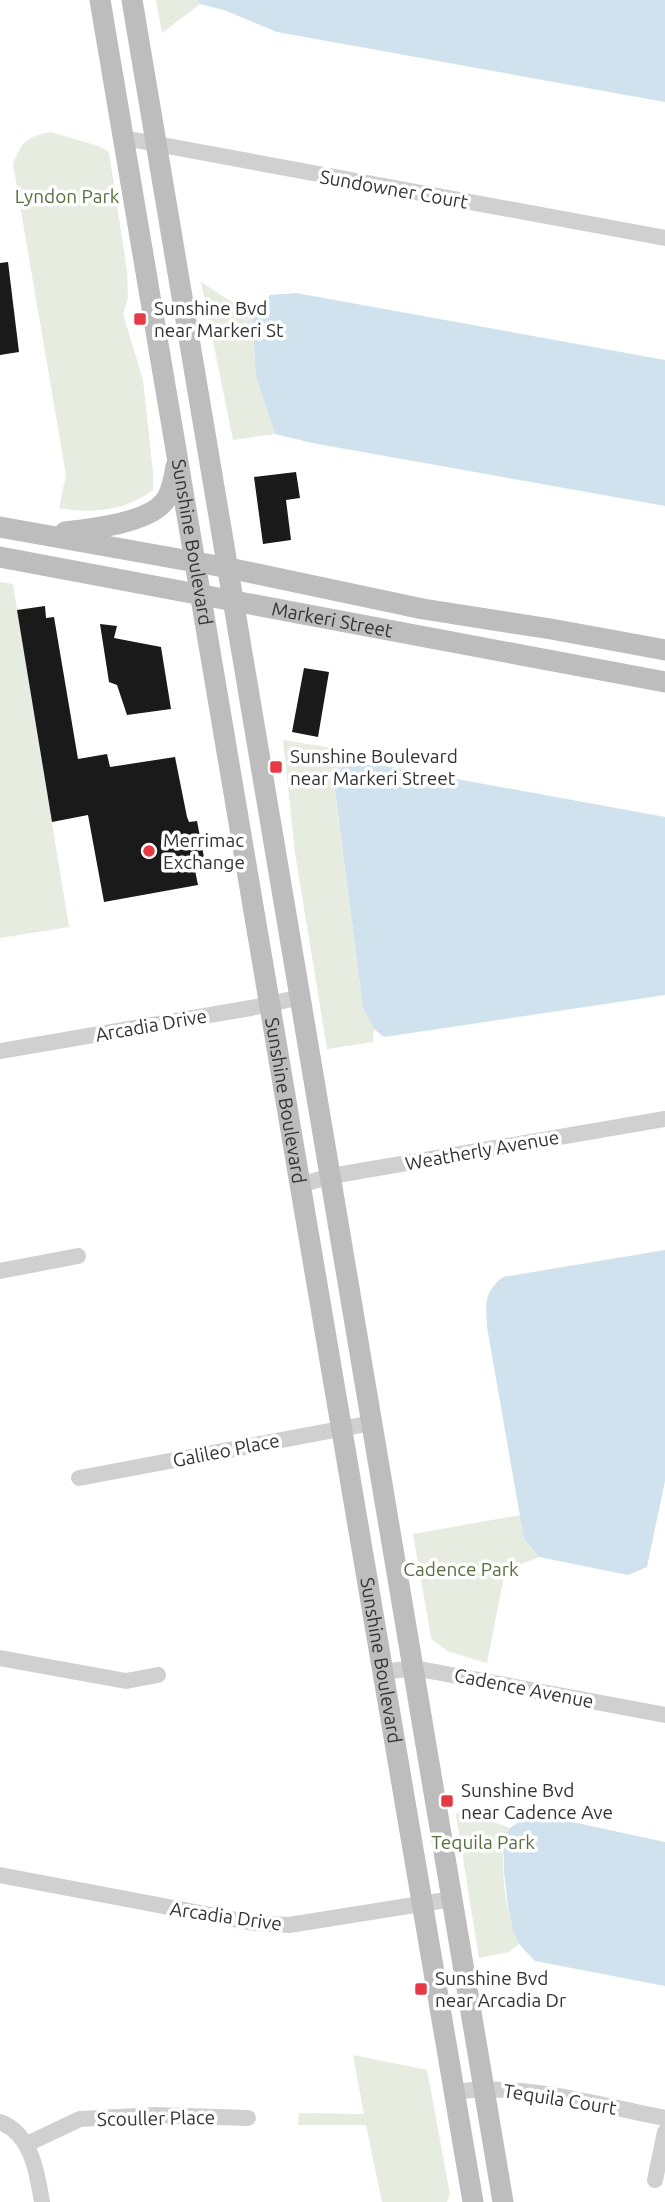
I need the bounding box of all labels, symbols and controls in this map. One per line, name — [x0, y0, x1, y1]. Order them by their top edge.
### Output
street label: Sundowner Court — [318, 165, 470, 213]
park label: Lyndon Park — [15, 185, 120, 207]
place label: Sunshine Bvd near Markeri St — [154, 297, 284, 341]
marker: Sunshine Bvd near Markeri St — [132, 311, 148, 327]
street label: Sunshine Boulevard — [168, 457, 217, 627]
street label: Markeri Street — [270, 597, 395, 642]
place label: Sunshine Boulevard near Markeri Street — [290, 745, 458, 789]
marker: Sunshine Boulevard near Markeri Street — [268, 759, 284, 775]
place label: Merrimac Exchange — [163, 829, 245, 873]
marker: Merrimac Exchange — [141, 843, 157, 859]
street label: Arcadia Drive — [94, 1004, 208, 1046]
street label: Sunshine Boulevard — [261, 1016, 311, 1185]
street label: Weatherly Avenue — [403, 1126, 561, 1174]
street label: Galileo Place — [171, 1429, 281, 1471]
park label: Cadence Park — [403, 1558, 519, 1580]
street label: Sunshine Boulevard — [356, 1576, 406, 1745]
street label: Cadence Avenue — [452, 1664, 596, 1712]
place label: Sunshine Bvd near Cadence Ave — [461, 1779, 613, 1823]
marker: Sunshine Bvd near Cadence Ave — [439, 1793, 455, 1809]
park label: Tequila Park — [431, 1831, 535, 1853]
street label: Arcadia Drive — [169, 1897, 283, 1935]
place label: Sunshine Bvd near Arcadia Dr — [435, 1967, 566, 2011]
marker: Sunshine Bvd near Arcadia Dr — [413, 1981, 429, 1997]
street label: Tequila Court — [502, 2079, 619, 2119]
street label: Scouller Place — [97, 2106, 215, 2130]

